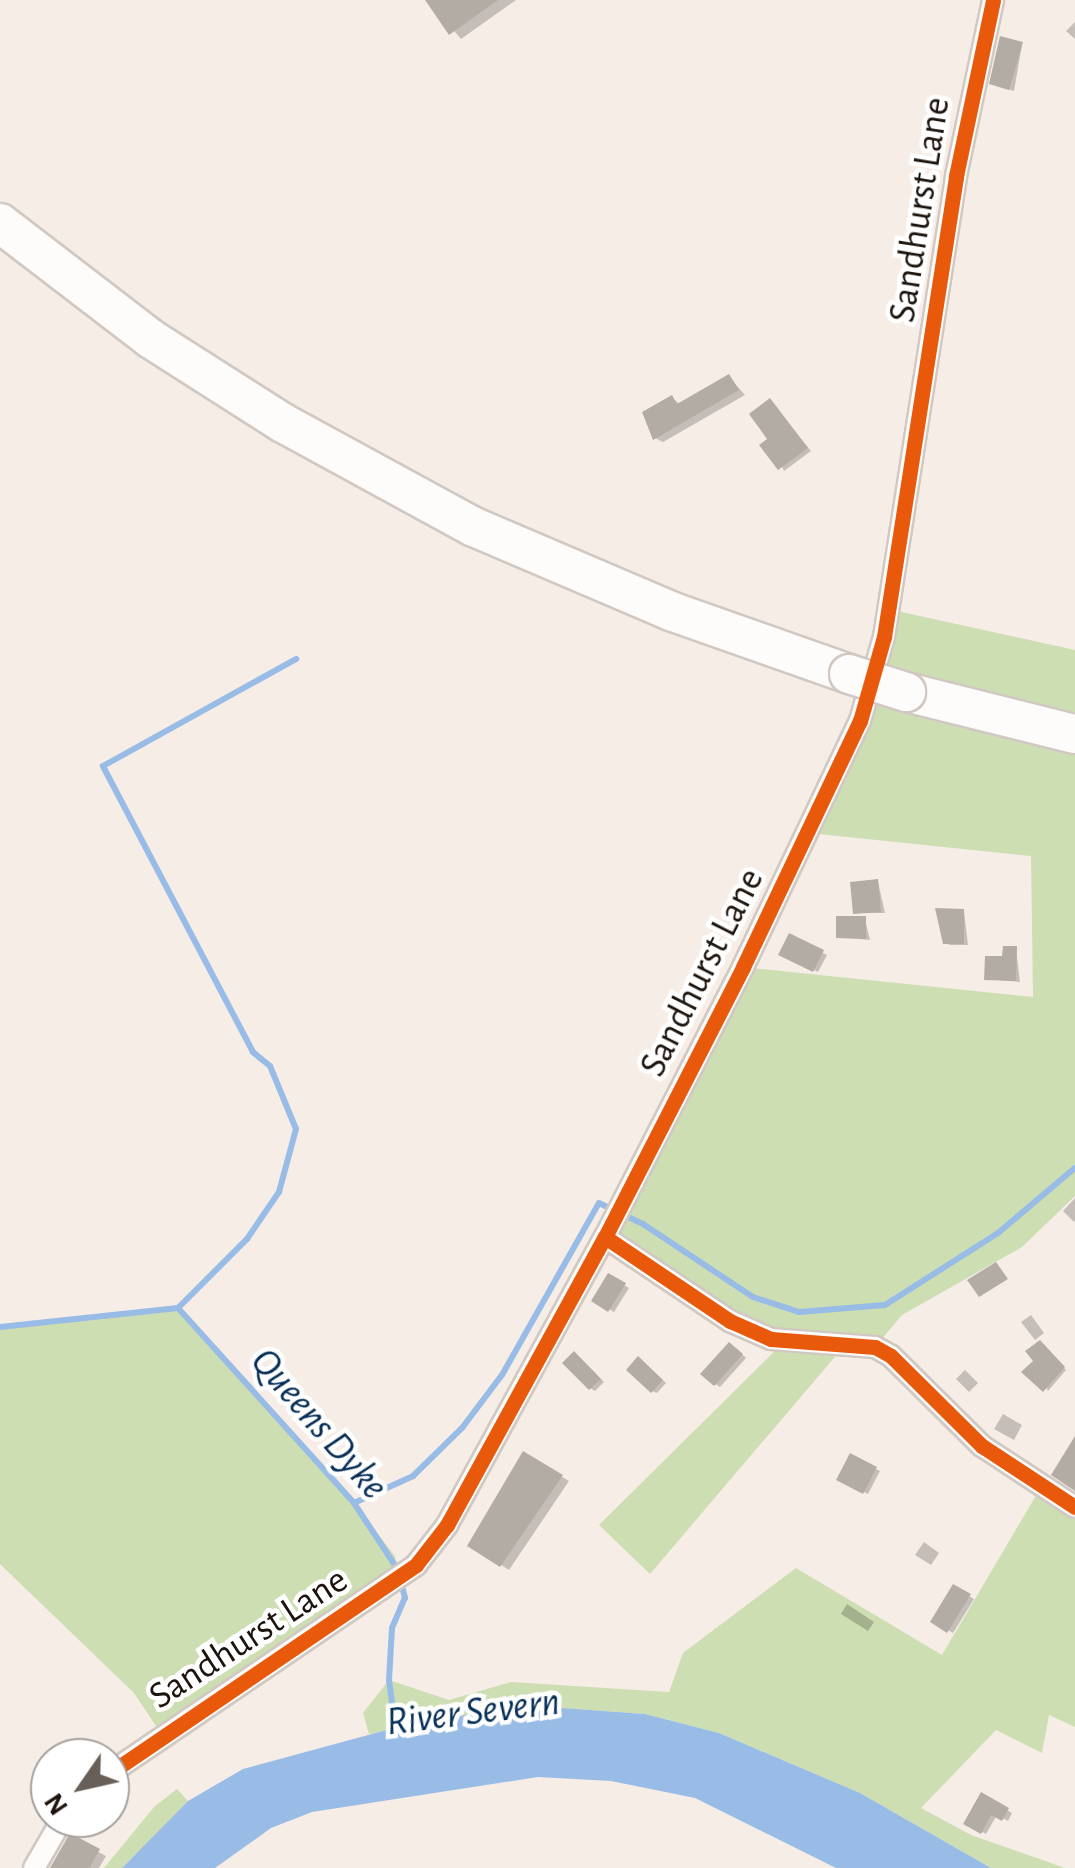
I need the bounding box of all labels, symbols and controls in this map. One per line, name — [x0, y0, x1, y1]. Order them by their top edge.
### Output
street label: Sandhurst Lane — [881, 94, 961, 326]
street label: Sandhurst Lane — [631, 861, 775, 1085]
water label: Queens Dyke — [240, 1338, 398, 1510]
street label: Sandhurst Lane — [141, 1558, 357, 1720]
water label: River Severn — [384, 1678, 562, 1746]
north arrow — [30, 1738, 130, 1838]
text: N — [40, 1788, 74, 1820]

